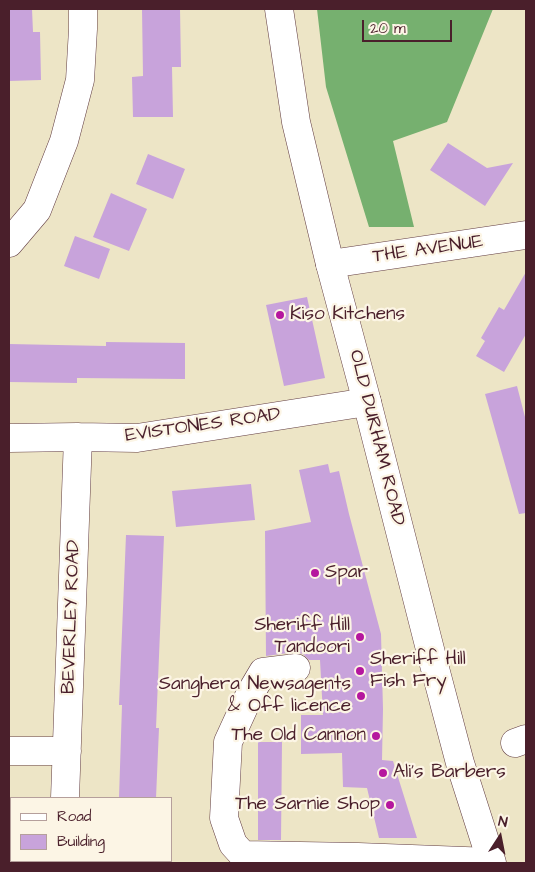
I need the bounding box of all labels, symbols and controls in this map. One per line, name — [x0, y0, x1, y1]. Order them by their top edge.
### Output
scale bar — [365, 10, 455, 42]
text: 20 m — [370, 18, 406, 39]
street label: THE AVENUE — [371, 231, 485, 269]
place label: Kiso Kitchens — [290, 304, 405, 326]
marker: Kiso Kitchens — [274, 309, 286, 321]
street label: OLD DURHAM ROAD — [343, 348, 409, 528]
street label: EVISTONES ROAD — [124, 404, 282, 448]
street label: BEVERLEY ROAD — [58, 539, 86, 695]
place label: Spar — [325, 562, 368, 584]
marker: Spar — [309, 567, 321, 579]
place label: Sheriff Hill Tandoori — [254, 615, 350, 659]
marker: Sheriff Hill Tandoori — [354, 631, 366, 643]
place label: Sheriff Hill Fish Fry — [370, 649, 466, 693]
marker: Sheriff Hill Fish Fry — [354, 665, 366, 677]
place label: Sanghera Newsagents & Off licence — [159, 674, 351, 718]
marker: Sanghera Newsagents & Off licence — [355, 690, 367, 702]
place label: The Old Cannon — [231, 725, 366, 747]
marker: The Old Cannon — [370, 730, 382, 742]
place label: Ali's Barbers — [393, 762, 506, 784]
marker: Ali's Barbers — [377, 767, 389, 779]
place label: The Sarnie Shop — [235, 794, 380, 816]
legend — [10, 797, 172, 862]
marker: The Sarnie Shop — [384, 799, 396, 811]
text: Road — [57, 806, 91, 827]
north arrow — [475, 812, 525, 862]
text: N — [497, 812, 509, 833]
text: Building — [57, 831, 105, 852]

